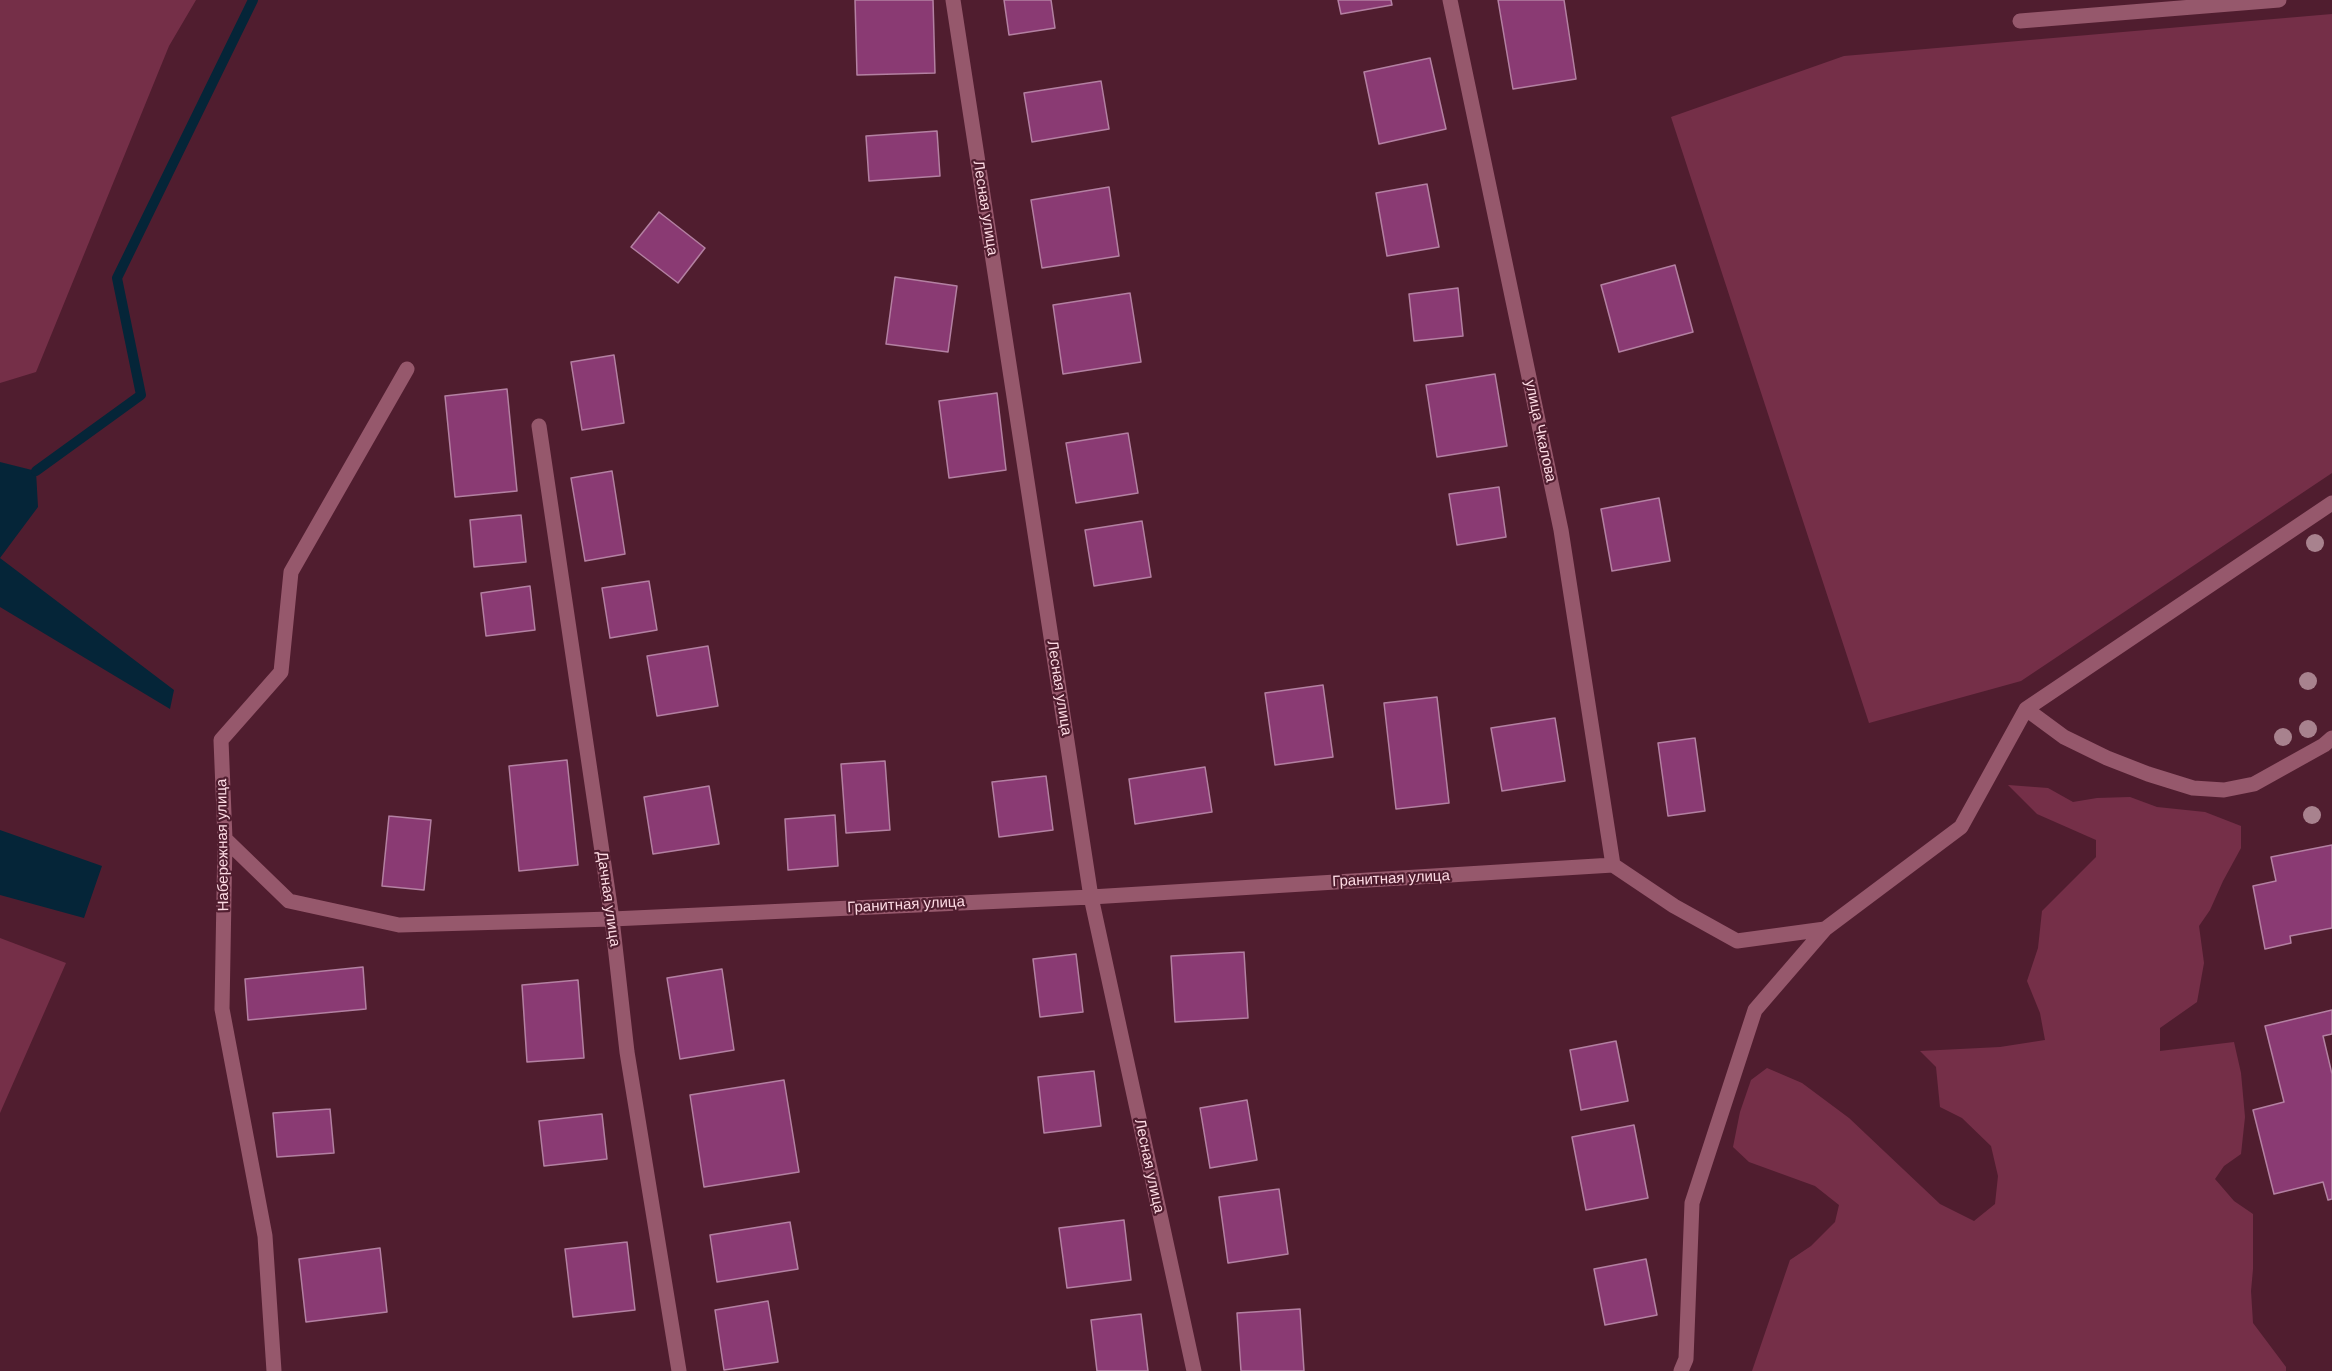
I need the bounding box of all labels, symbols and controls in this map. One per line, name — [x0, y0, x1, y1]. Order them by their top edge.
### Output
street label: Лесная улица — [969, 159, 1001, 257]
street label: улица Чкалова — [1520, 378, 1560, 484]
street label: Лесная улица — [1043, 639, 1075, 737]
street label: Набережная улица — [213, 779, 233, 911]
street label: Дачная улица — [592, 850, 624, 948]
street label: Гранитная улица — [1332, 867, 1450, 891]
street label: Гранитная улица — [847, 893, 965, 917]
street label: Лесная улица — [1130, 1117, 1168, 1215]

